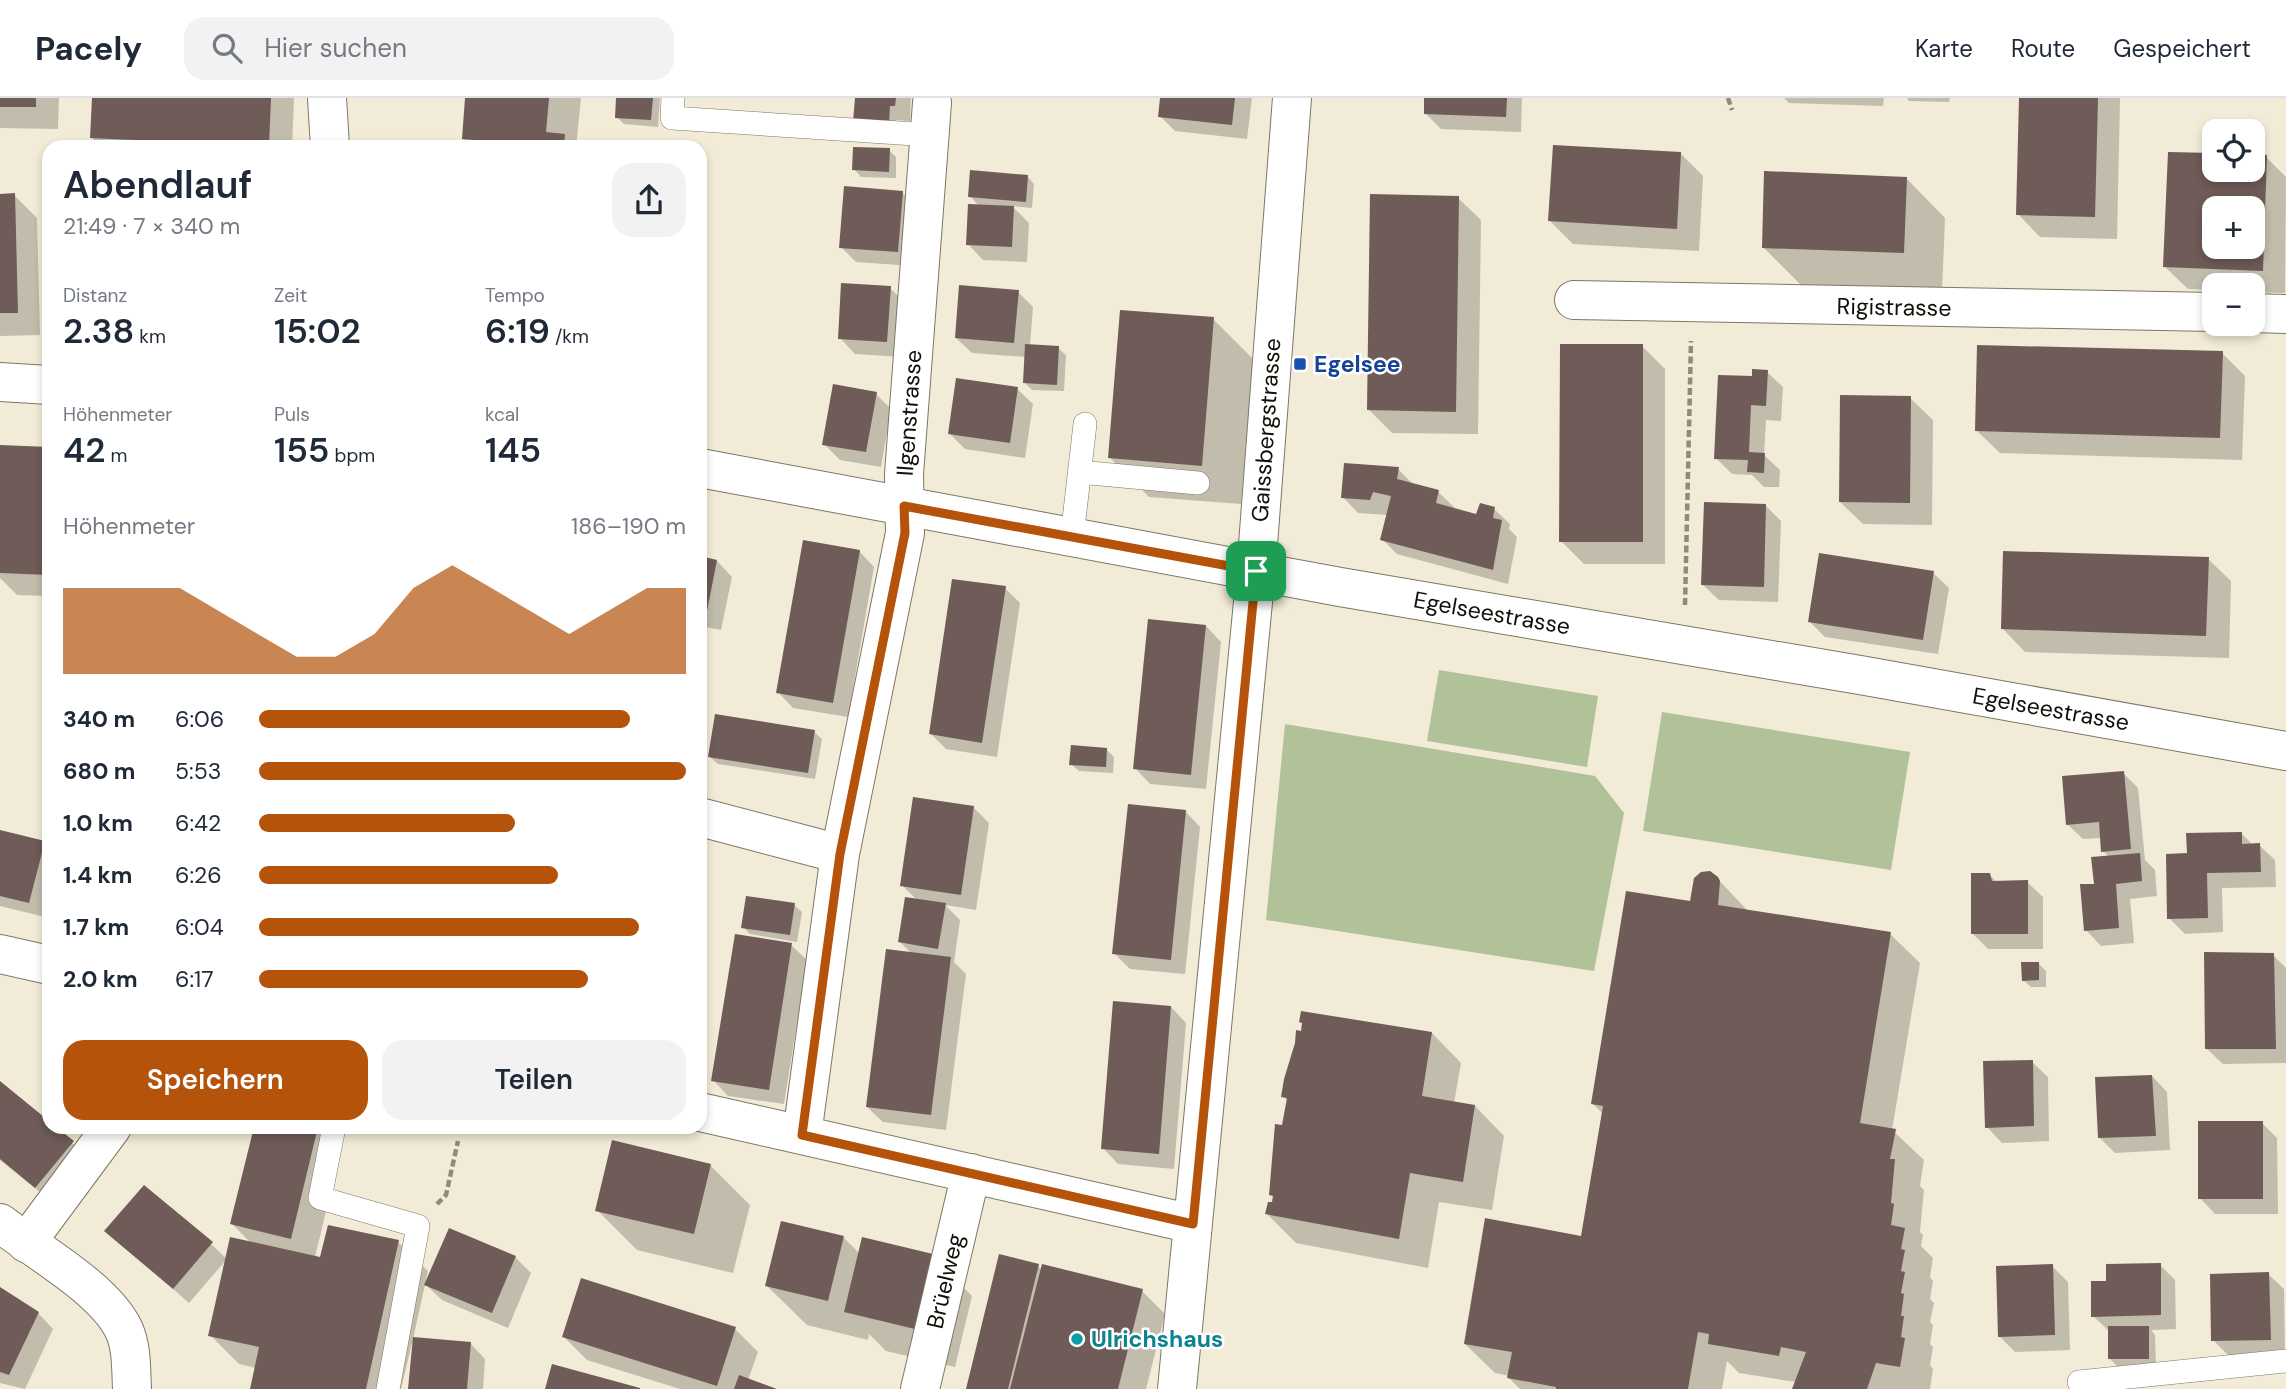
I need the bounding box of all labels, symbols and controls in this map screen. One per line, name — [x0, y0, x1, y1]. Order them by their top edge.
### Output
search box — [184, 17, 674, 80]
text: Pacely — [35, 27, 142, 70]
icon: search — [208, 29, 246, 67]
text: Hier suchen — [264, 31, 407, 65]
text: Karte — [1915, 33, 1973, 64]
text: Route — [2011, 33, 2075, 64]
text: Gespeichert — [2113, 33, 2251, 64]
map controls — [2202, 119, 2265, 336]
button: locate — [2202, 119, 2265, 182]
text: Abendlauf — [63, 160, 252, 210]
button: share — [612, 163, 686, 237]
button: + — [2202, 196, 2265, 259]
text: 21:49 · 7 × 340 m — [63, 211, 240, 241]
button: − — [2202, 273, 2265, 336]
text: Distanz — [63, 283, 127, 308]
text: Zeit — [274, 283, 307, 308]
text: Tempo — [485, 283, 545, 308]
street label: Rigistrasse — [1836, 291, 1952, 323]
text: 2.38 — [63, 308, 134, 354]
text: 15:02 — [274, 308, 361, 354]
text: 6:19 — [485, 308, 550, 354]
text: km — [134, 324, 166, 349]
text: /km — [550, 324, 589, 349]
street label: Gaissbergstrasse — [1245, 337, 1287, 523]
street label: Ilgenstrasse — [890, 349, 928, 477]
place label: Egelsee — [1314, 349, 1401, 379]
marker: Egelsee — [1292, 356, 1308, 372]
text: Höhenmeter — [63, 402, 172, 427]
text: Puls — [274, 402, 310, 427]
text: kcal — [485, 402, 519, 427]
text: 42 — [63, 427, 106, 473]
text: 155 — [274, 427, 329, 473]
text: 145 — [485, 427, 541, 473]
text: m — [106, 443, 128, 468]
text: bpm — [329, 443, 375, 468]
text: Höhenmeter — [63, 511, 195, 541]
text: 186–190 m — [571, 511, 686, 541]
pin — [1226, 541, 1286, 601]
icon: arrive — [1237, 552, 1275, 590]
street label: Egelseestrasse — [1411, 584, 1573, 642]
street label: Egelseestrasse — [1970, 680, 2132, 738]
text: 340 m — [63, 704, 135, 734]
text: 6:06 — [175, 704, 224, 734]
text: 680 m — [63, 756, 135, 786]
text: 5:53 — [175, 756, 221, 786]
text: 1.0 km — [63, 808, 133, 838]
text: 6:42 — [175, 808, 221, 838]
text: 1.4 km — [63, 860, 132, 890]
text: 6:26 — [175, 860, 222, 890]
text: 1.7 km — [63, 912, 129, 942]
text: 6:04 — [175, 912, 224, 942]
text: 2.0 km — [63, 964, 138, 994]
text: 6:17 — [175, 964, 214, 994]
button: Speichern — [63, 1040, 368, 1120]
button: Teilen — [382, 1040, 686, 1120]
street label: Brüelweg — [920, 1230, 971, 1331]
place label: Ulrichshaus — [1091, 1324, 1223, 1354]
marker: Ulrichshaus — [1069, 1331, 1085, 1347]

